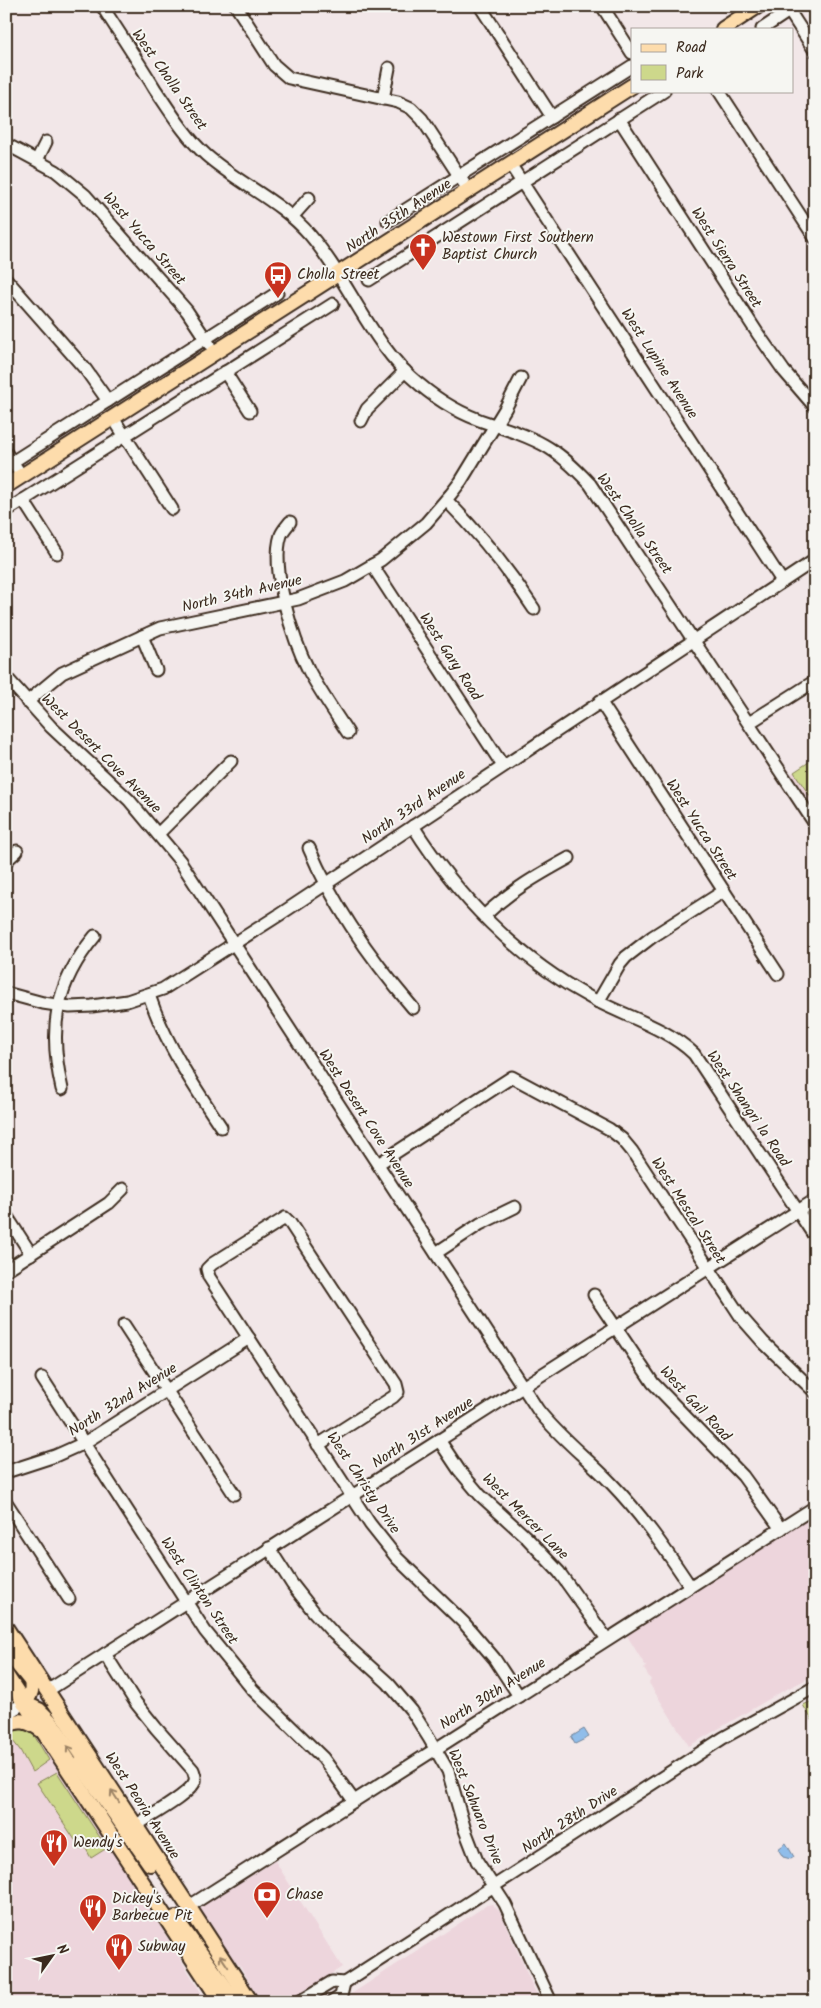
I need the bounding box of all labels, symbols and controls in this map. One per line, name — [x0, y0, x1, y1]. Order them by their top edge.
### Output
street label: West Cholla Street — [125, 24, 213, 136]
legend — [631, 28, 794, 92]
text: Road — [676, 36, 707, 60]
text: Park — [676, 62, 704, 86]
street label: North 35th Avenue — [341, 172, 457, 259]
street label: West Yucca Street — [97, 187, 192, 291]
street label: West Sierra Street — [684, 203, 768, 313]
place label: Westown First Southern Baptist Church — [442, 226, 594, 267]
church icon: Westown First Southern Baptist Church — [408, 232, 438, 271]
bus stop icon: Cholla Street — [263, 260, 293, 299]
place label: Cholla Street — [297, 263, 379, 287]
street label: West Lupine Avenue — [614, 304, 704, 424]
street label: West Cholla Street — [590, 468, 678, 580]
street label: North 34th Avenue — [180, 568, 305, 619]
street label: West Gary Road — [412, 608, 488, 706]
street label: West Desert Cove Avenue — [35, 688, 167, 820]
street label: North 33rd Avenue — [357, 763, 471, 851]
street label: West Yucca Street — [659, 774, 743, 886]
street label: West Desert Cove Avenue — [312, 1044, 420, 1194]
street label: West Shangri la Road — [700, 1046, 796, 1173]
street label: West Mescal Street — [644, 1153, 732, 1269]
street label: North 32nd Avenue — [64, 1357, 182, 1443]
street label: West Gail Road — [653, 1361, 737, 1448]
street label: North 31st Avenue — [367, 1391, 479, 1475]
street label: West Christy Drive — [320, 1427, 406, 1539]
street label: West Mercer Lane — [476, 1468, 574, 1566]
street label: West Clinton Street — [154, 1532, 244, 1650]
street label: North 30th Avenue — [435, 1651, 551, 1736]
one-way arrow — [66, 1745, 76, 1759]
street label: West Sahuaro Drive — [441, 1745, 509, 1869]
street label: West Peoria Avenue — [98, 1747, 186, 1865]
street label: North 28th Drive — [517, 1780, 623, 1860]
one-way arrow — [110, 1789, 121, 1803]
restaurant icon: Wendy's — [39, 1828, 69, 1867]
place label: Wendy's — [73, 1831, 123, 1855]
bank icon: Chase — [252, 1880, 282, 1919]
place label: Chase — [286, 1883, 323, 1907]
place label: Dickey's Barbecue Pit — [112, 1887, 193, 1928]
restaurant icon: Dickey's Barbecue Pit — [78, 1893, 108, 1932]
north arrow — [28, 1930, 78, 1980]
restaurant icon: Subway — [104, 1932, 134, 1971]
place label: Subway — [138, 1935, 186, 1959]
text: N — [50, 1940, 74, 1959]
one-way arrow — [219, 1954, 229, 1968]

